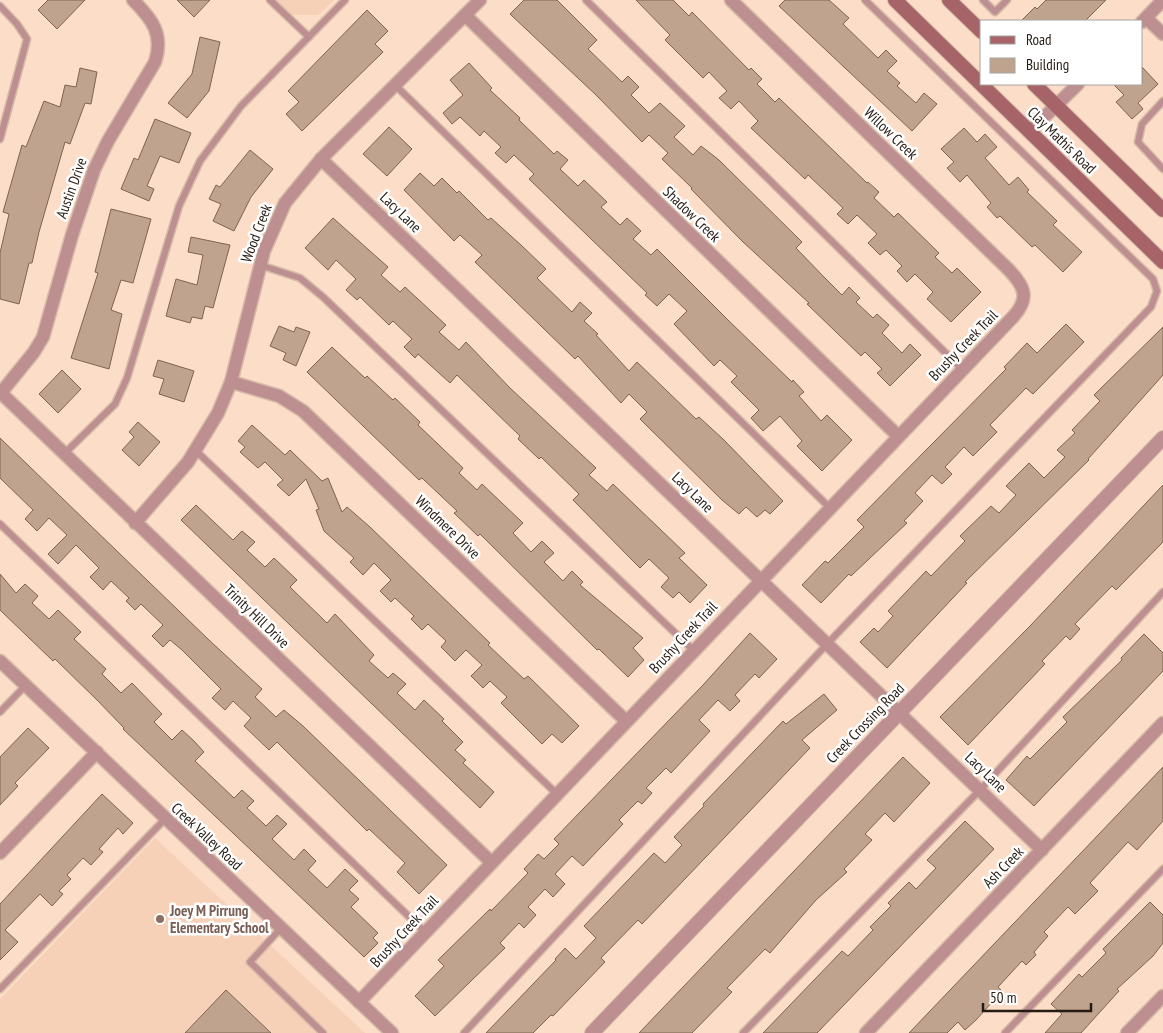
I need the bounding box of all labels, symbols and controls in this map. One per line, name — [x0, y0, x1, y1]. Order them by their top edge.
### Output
legend — [980, 20, 1143, 85]
text: Road — [1026, 30, 1052, 49]
text: Building — [1026, 55, 1069, 74]
street label: Willow Creek — [860, 103, 922, 163]
street label: Clay Mathis Road — [1024, 103, 1100, 177]
street label: Austin Drive — [51, 155, 91, 221]
street label: Shadow Creek — [659, 182, 725, 246]
street label: Lacy Lane — [376, 188, 426, 236]
street label: Wood Creek — [236, 201, 276, 265]
street label: Brushy Creek Trail — [924, 305, 1002, 384]
street label: Lacy Lane — [668, 468, 718, 516]
street label: Windmere Drive — [412, 491, 484, 563]
street label: Trinity Hill Drive — [220, 580, 294, 652]
street label: Brushy Creek Trail — [645, 597, 721, 677]
street label: Creek Crossing Road — [822, 679, 908, 767]
street label: Lacy Lane — [961, 748, 1011, 796]
street label: Creek Valley Road — [167, 798, 247, 874]
street label: Ash Creek — [979, 842, 1028, 892]
street label: Brushy Creek Trail — [366, 891, 442, 971]
place label: Joey M Pirrung Elementary School — [169, 901, 269, 937]
marker: Joey M Pirrung Elementary School — [154, 913, 166, 925]
scale bar — [983, 980, 1090, 1012]
text: 50 m — [990, 988, 1016, 1007]

